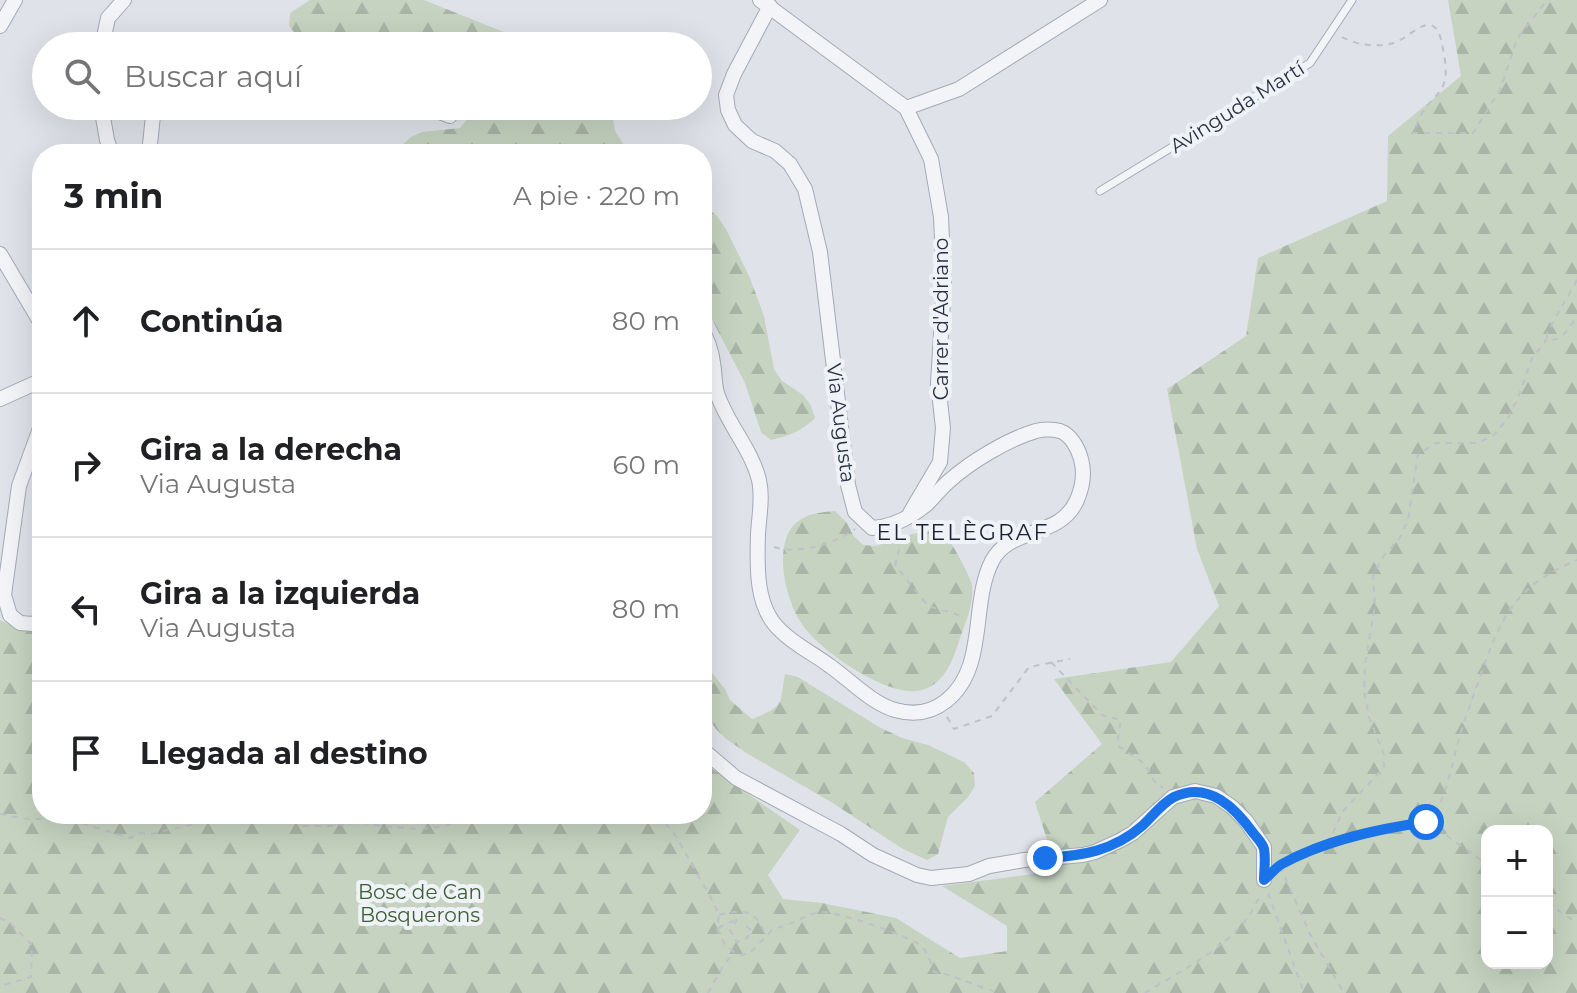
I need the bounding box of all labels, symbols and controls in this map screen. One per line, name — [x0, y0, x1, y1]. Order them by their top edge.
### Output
search box — [32, 32, 712, 120]
icon: search — [60, 54, 104, 98]
street label: Avinguda Martí — [1165, 55, 1310, 158]
text: Buscar aquí — [124, 58, 302, 95]
text: 3 min — [64, 175, 163, 217]
text: A pie · 220 m — [513, 180, 680, 212]
street label: Carrer d'Adriano — [929, 238, 953, 400]
icon: ahead — [64, 299, 108, 343]
text: Continúa — [140, 303, 283, 340]
text: 80 m — [612, 305, 680, 337]
street label: Via Augusta — [822, 362, 860, 484]
text: Gira a la derecha — [140, 431, 402, 468]
icon: right — [64, 443, 108, 487]
text: 60 m — [613, 449, 680, 481]
text: Via Augusta — [140, 468, 296, 500]
district label: EL TELÈGRAF — [876, 519, 1050, 546]
text: Gira a la izquierda — [140, 575, 420, 612]
icon: left — [64, 587, 108, 631]
text: 80 m — [612, 593, 680, 625]
text: Via Augusta — [140, 612, 296, 644]
icon: arrive — [64, 731, 108, 775]
text: Llegada al destino — [140, 735, 428, 772]
route start — [1408, 804, 1444, 840]
map controls — [1481, 825, 1553, 969]
button: + — [1481, 825, 1553, 897]
route end — [1027, 840, 1063, 876]
park label: Bosc de Can Bosquerons — [358, 880, 482, 927]
button: − — [1481, 897, 1553, 969]

